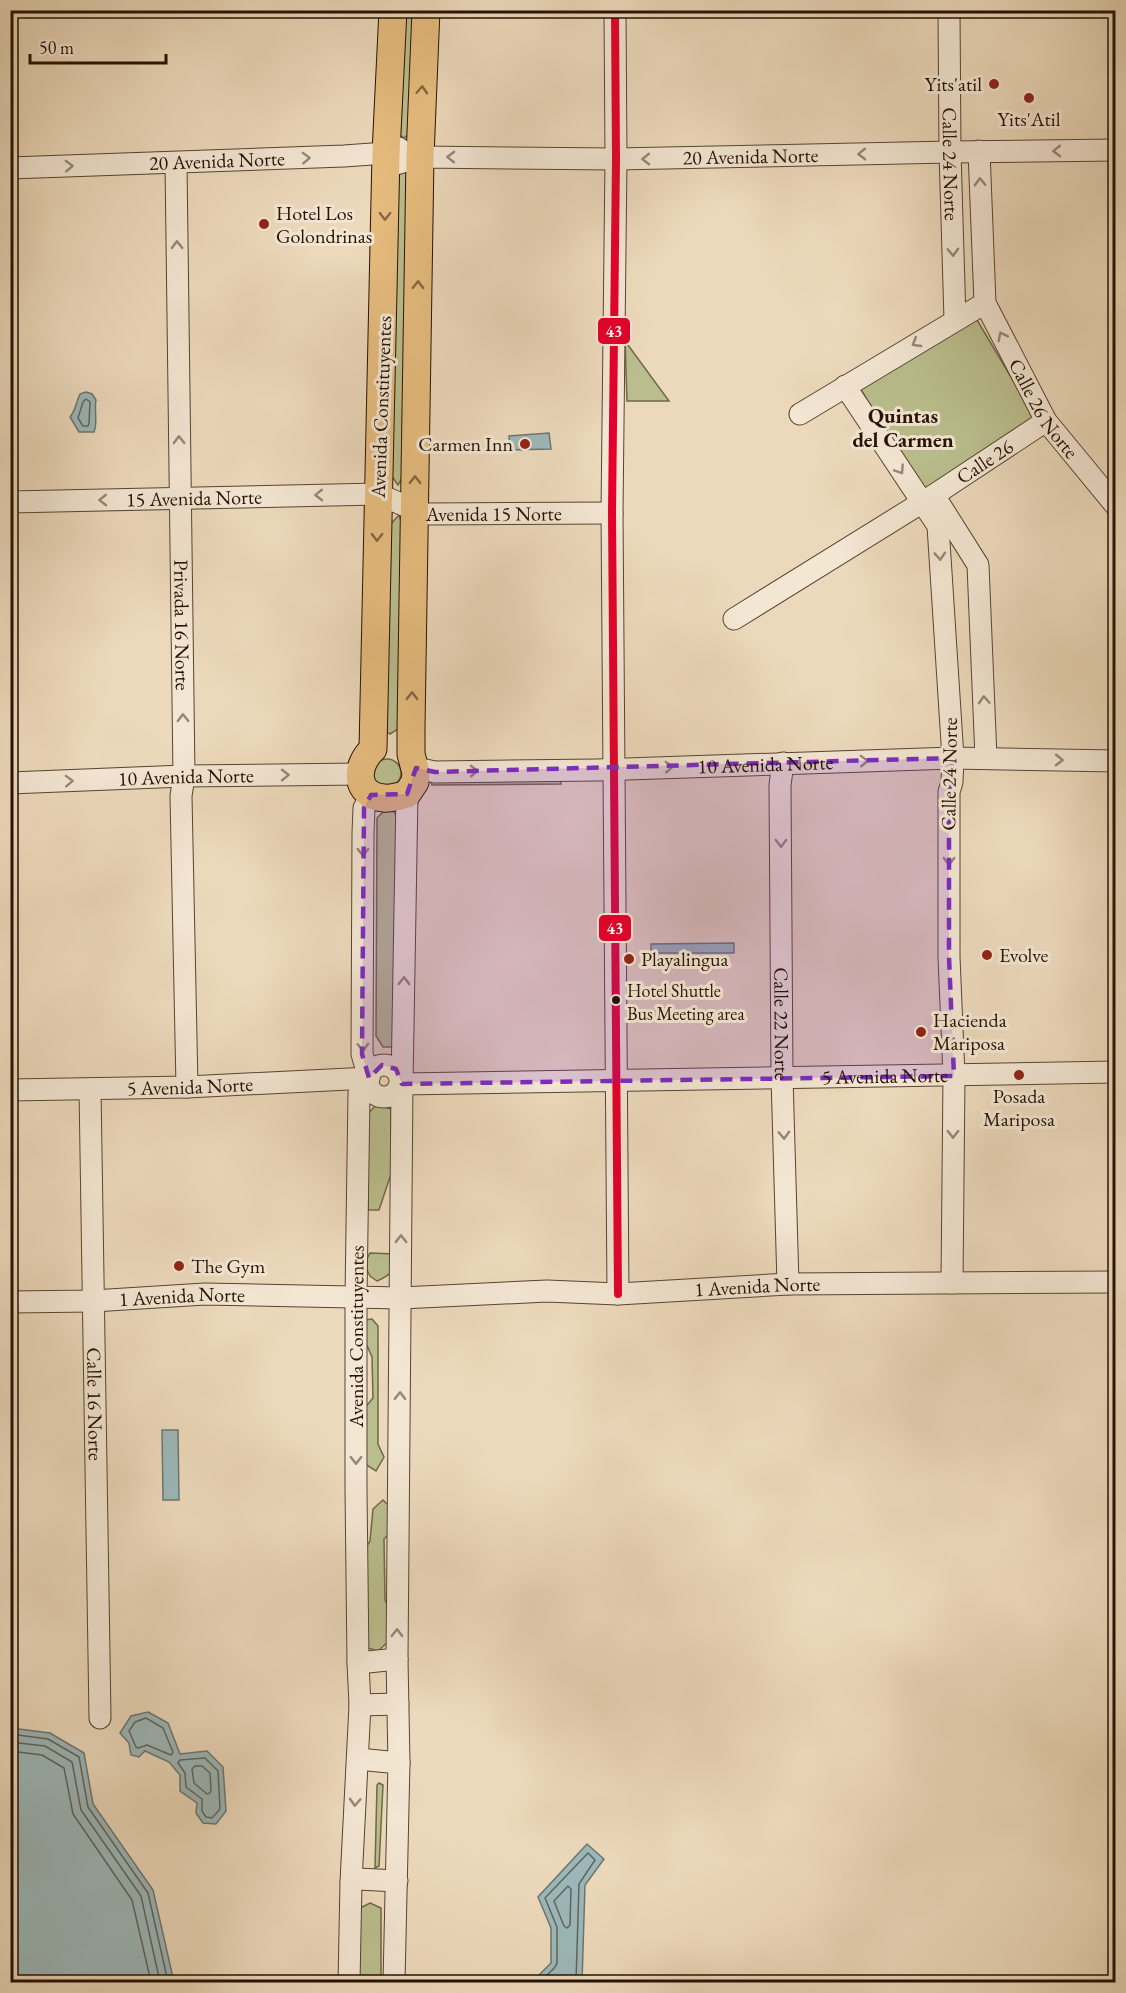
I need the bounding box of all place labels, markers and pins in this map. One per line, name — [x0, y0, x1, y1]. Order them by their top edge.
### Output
place label: Yits'atil — [925, 71, 982, 97]
marker: Yits'atil — [987, 77, 1001, 91]
marker: Yits'Atil — [1022, 91, 1036, 105]
place label: Yits'Atil — [997, 106, 1061, 132]
place label: Hotel Los Golondrinas — [276, 200, 372, 249]
marker: Hotel Los Golondrinas — [257, 217, 271, 231]
place label: Carmen Inn — [418, 431, 513, 457]
marker: Carmen Inn — [518, 437, 532, 451]
place label: Evolve — [999, 942, 1049, 968]
place label: Playalingua — [641, 946, 729, 972]
marker: Evolve — [980, 948, 994, 962]
marker: Playalingua — [622, 952, 636, 966]
place label: Hotel Shuttle Bus Meeting area — [627, 979, 745, 1025]
marker: Hotel Shuttle Bus Meeting area — [610, 994, 622, 1006]
place label: Hacienda Mariposa — [933, 1007, 1007, 1056]
marker: Hacienda Mariposa — [914, 1025, 928, 1039]
marker: Posada Mariposa — [1012, 1068, 1026, 1082]
place label: Posada Mariposa — [983, 1083, 1055, 1132]
place label: The Gym — [191, 1253, 266, 1279]
marker: The Gym — [172, 1259, 186, 1273]

